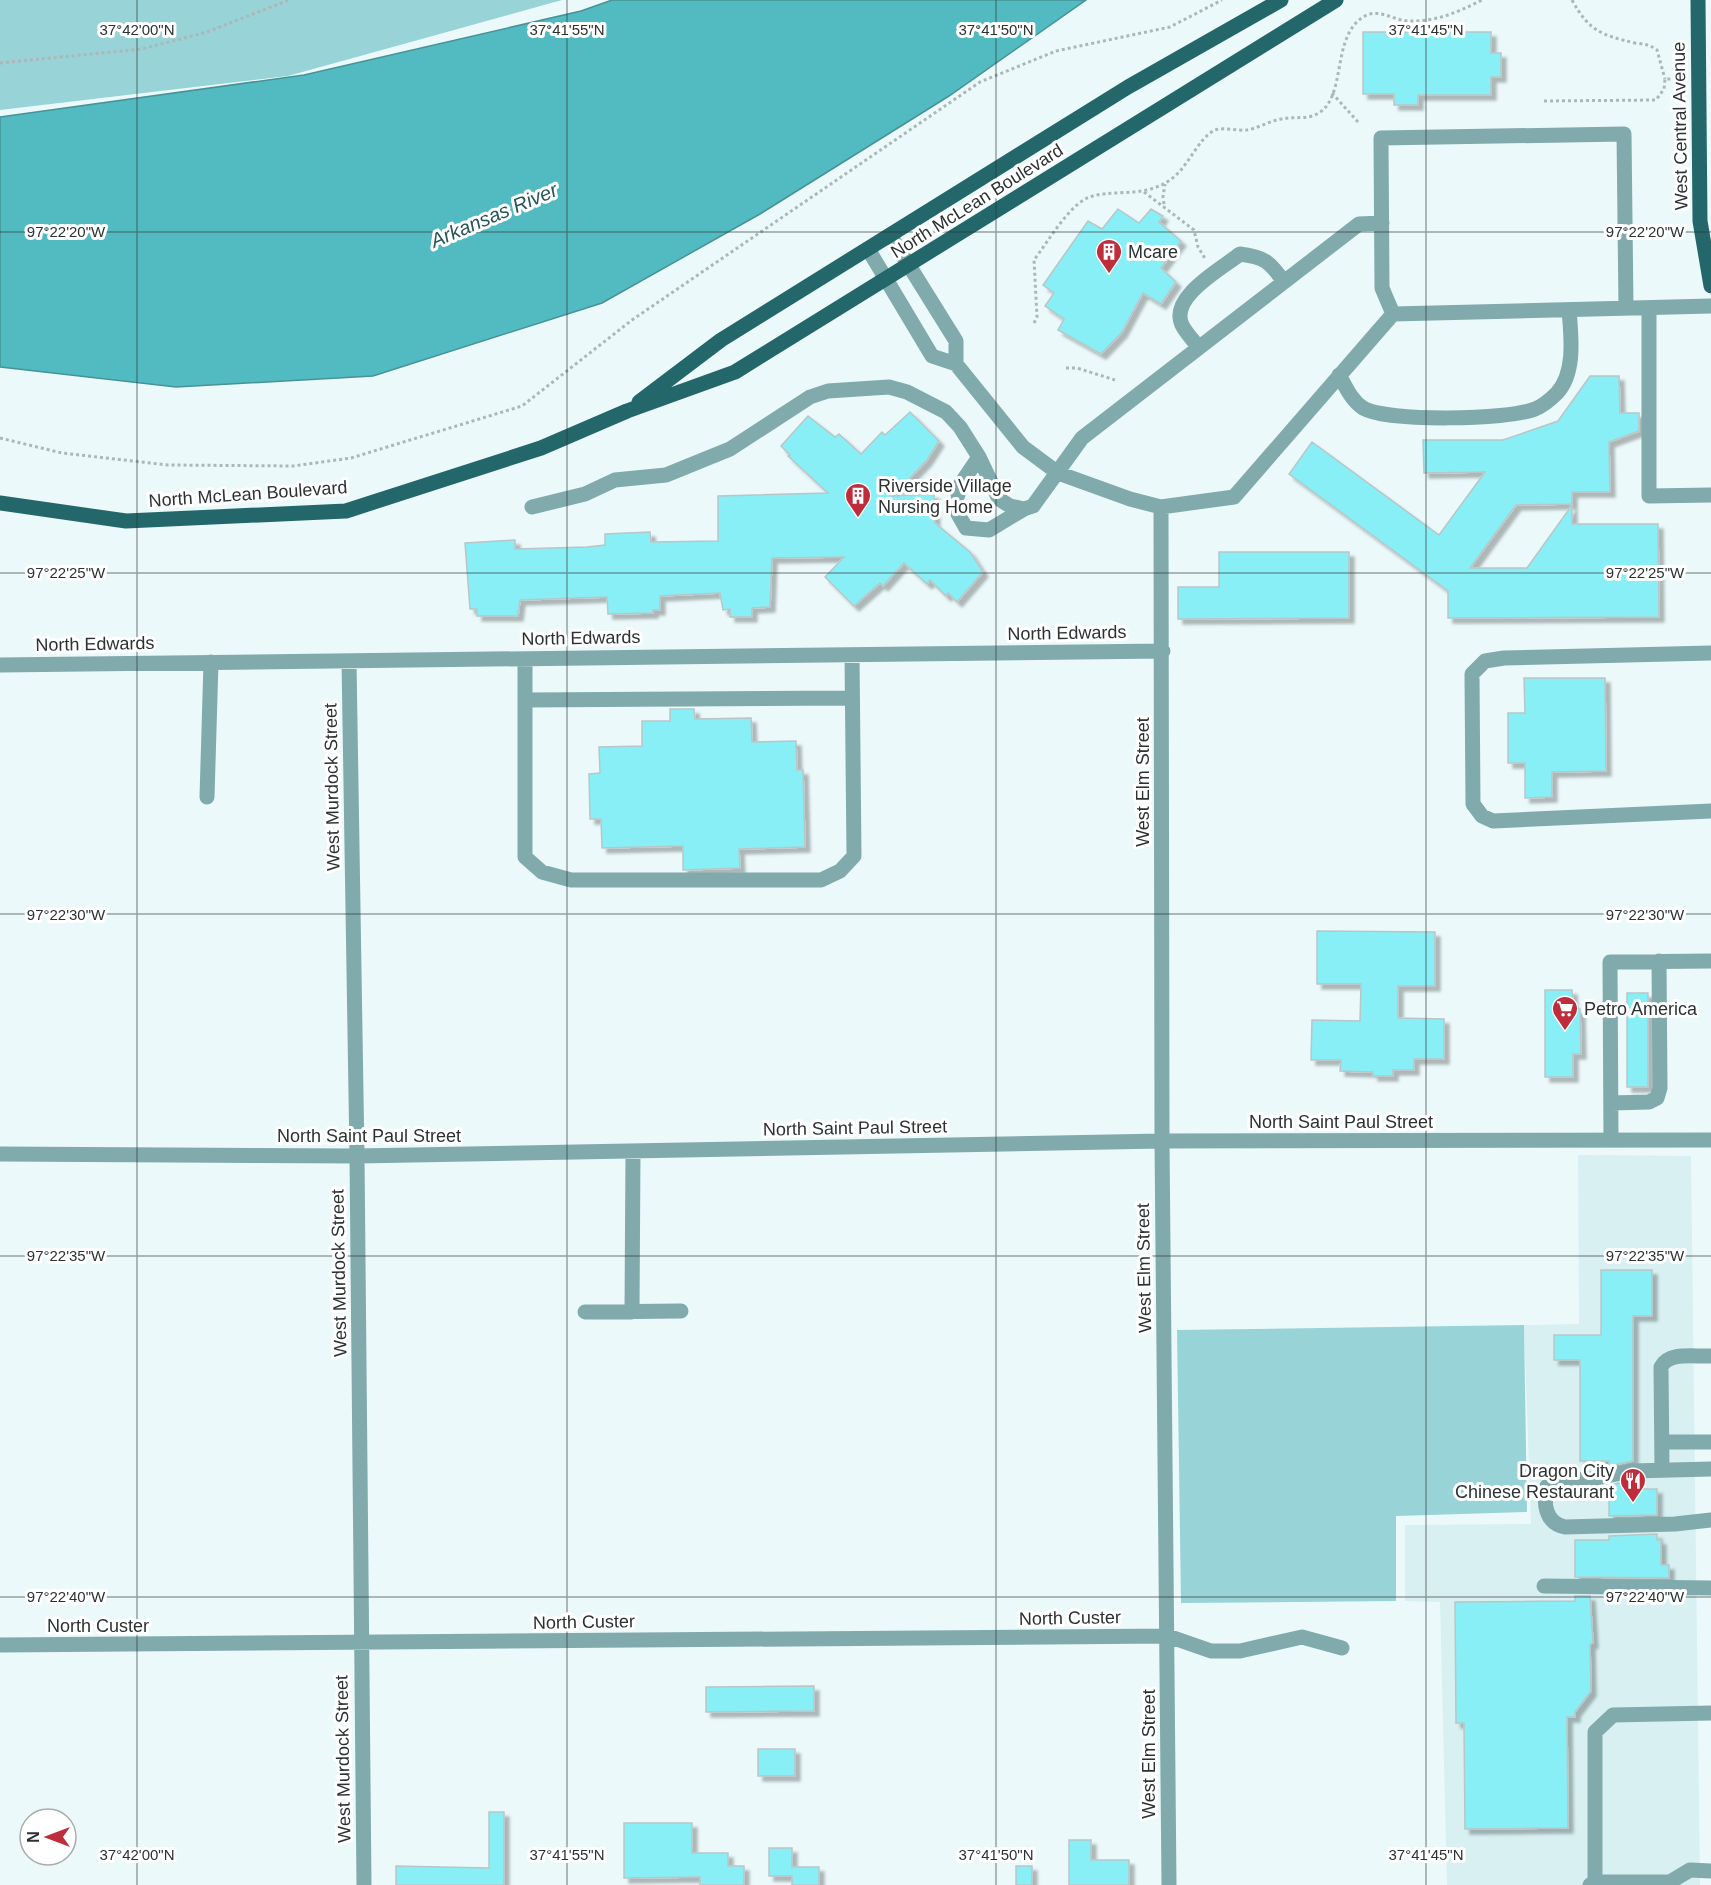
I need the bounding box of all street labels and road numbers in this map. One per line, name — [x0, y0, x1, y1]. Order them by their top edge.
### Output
street label: West Central Avenue — [1669, 42, 1691, 210]
street label: North McLean Boulevard — [887, 140, 1067, 262]
street label: North McLean Boulevard — [148, 477, 348, 511]
street label: North Edwards — [1007, 622, 1127, 644]
street label: North Edwards — [521, 627, 641, 649]
street label: North Edwards — [35, 633, 155, 655]
street label: West Murdock Street — [321, 703, 343, 871]
street label: West Elm Street — [1133, 717, 1153, 847]
street label: North Saint Paul Street — [1249, 1112, 1433, 1132]
street label: North Saint Paul Street — [763, 1116, 947, 1140]
street label: North Saint Paul Street — [277, 1126, 461, 1146]
street label: West Murdock Street — [328, 1189, 350, 1357]
street label: West Elm Street — [1133, 1203, 1155, 1333]
street label: North Custer — [1019, 1607, 1121, 1629]
street label: North Custer — [533, 1611, 635, 1633]
street label: North Custer — [47, 1616, 149, 1636]
street label: West Murdock Street — [332, 1675, 354, 1843]
street label: West Elm Street — [1139, 1689, 1159, 1819]

